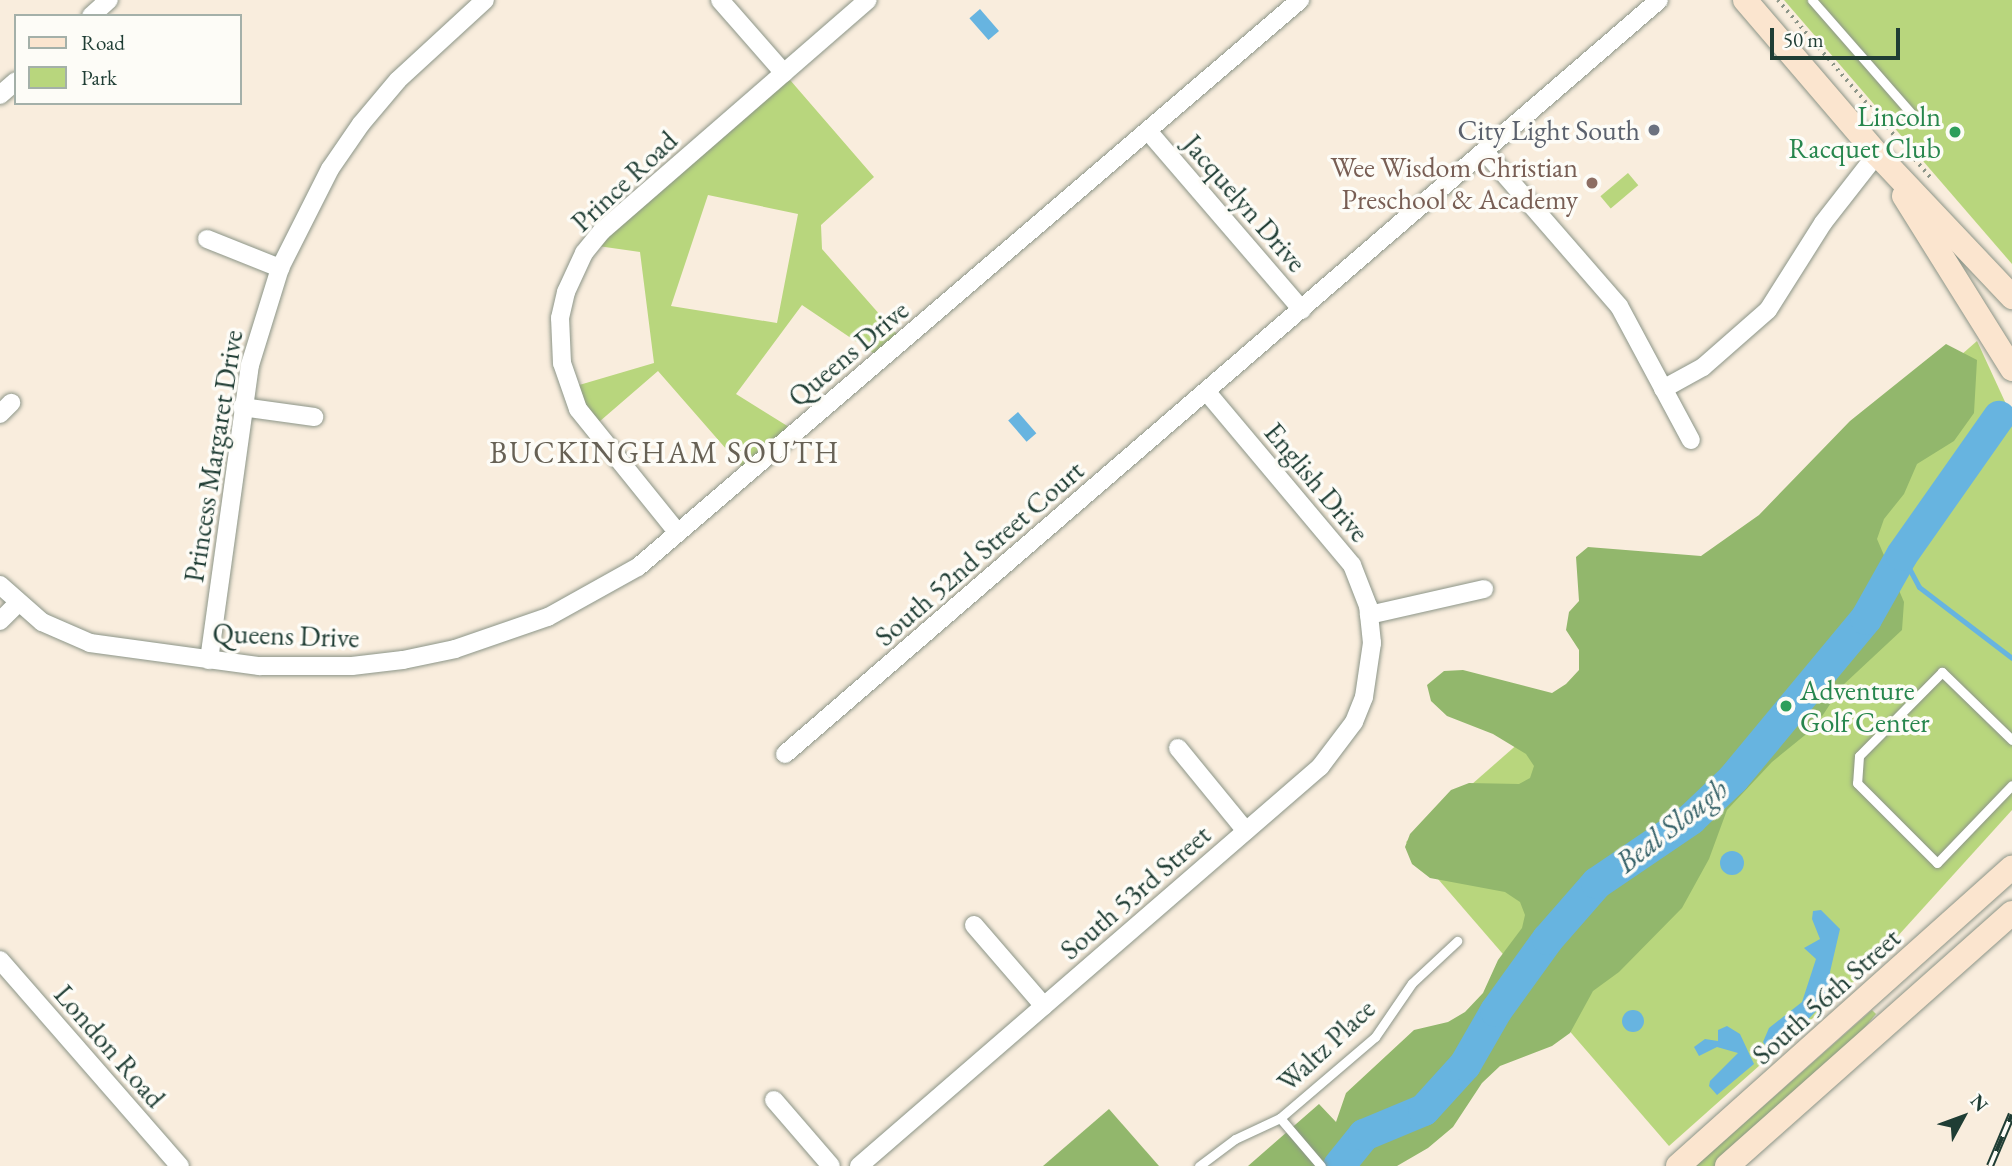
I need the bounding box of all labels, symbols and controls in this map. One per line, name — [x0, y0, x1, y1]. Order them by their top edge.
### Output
legend — [14, 14, 242, 105]
scale bar — [1774, 14, 1904, 58]
text: 50 m — [1783, 26, 1824, 53]
text: Road — [81, 29, 125, 56]
text: Park — [81, 64, 117, 91]
place label: Lincoln Racquet Club — [1789, 99, 1941, 165]
place label: City Light South — [1458, 113, 1640, 147]
marker: City Light South — [1646, 122, 1662, 138]
street label: Prince Road — [564, 124, 684, 238]
marker: Lincoln Racquet Club — [1947, 124, 1963, 140]
street label: Jacquelyn Drive — [1176, 127, 1314, 279]
place label: Wee Wisdom Christian Preschool & Academy — [1330, 150, 1578, 216]
marker: Wee Wisdom Christian Preschool & Academy — [1584, 175, 1600, 191]
street label: Queens Drive — [781, 293, 915, 413]
street label: Princess Margaret Drive — [176, 327, 250, 585]
street label: English Drive — [1257, 416, 1377, 548]
district label: BUCKINGHAM SOUTH — [492, 435, 838, 471]
street label: South 52nd Street Court — [868, 453, 1090, 653]
street label: Queens Drive — [212, 616, 360, 654]
place label: Adventure Golf Center — [1800, 673, 1930, 739]
marker: Adventure Golf Center — [1778, 698, 1794, 714]
water label: Beal Slough — [1609, 771, 1735, 881]
street label: South 53rd Street — [1053, 818, 1217, 966]
street label: South 56th Street — [1745, 921, 1907, 1071]
street label: London Road — [47, 978, 173, 1114]
street label: Waltz Place — [1270, 992, 1382, 1098]
north arrow — [1928, 1082, 1998, 1152]
text: N — [1965, 1089, 1994, 1117]

